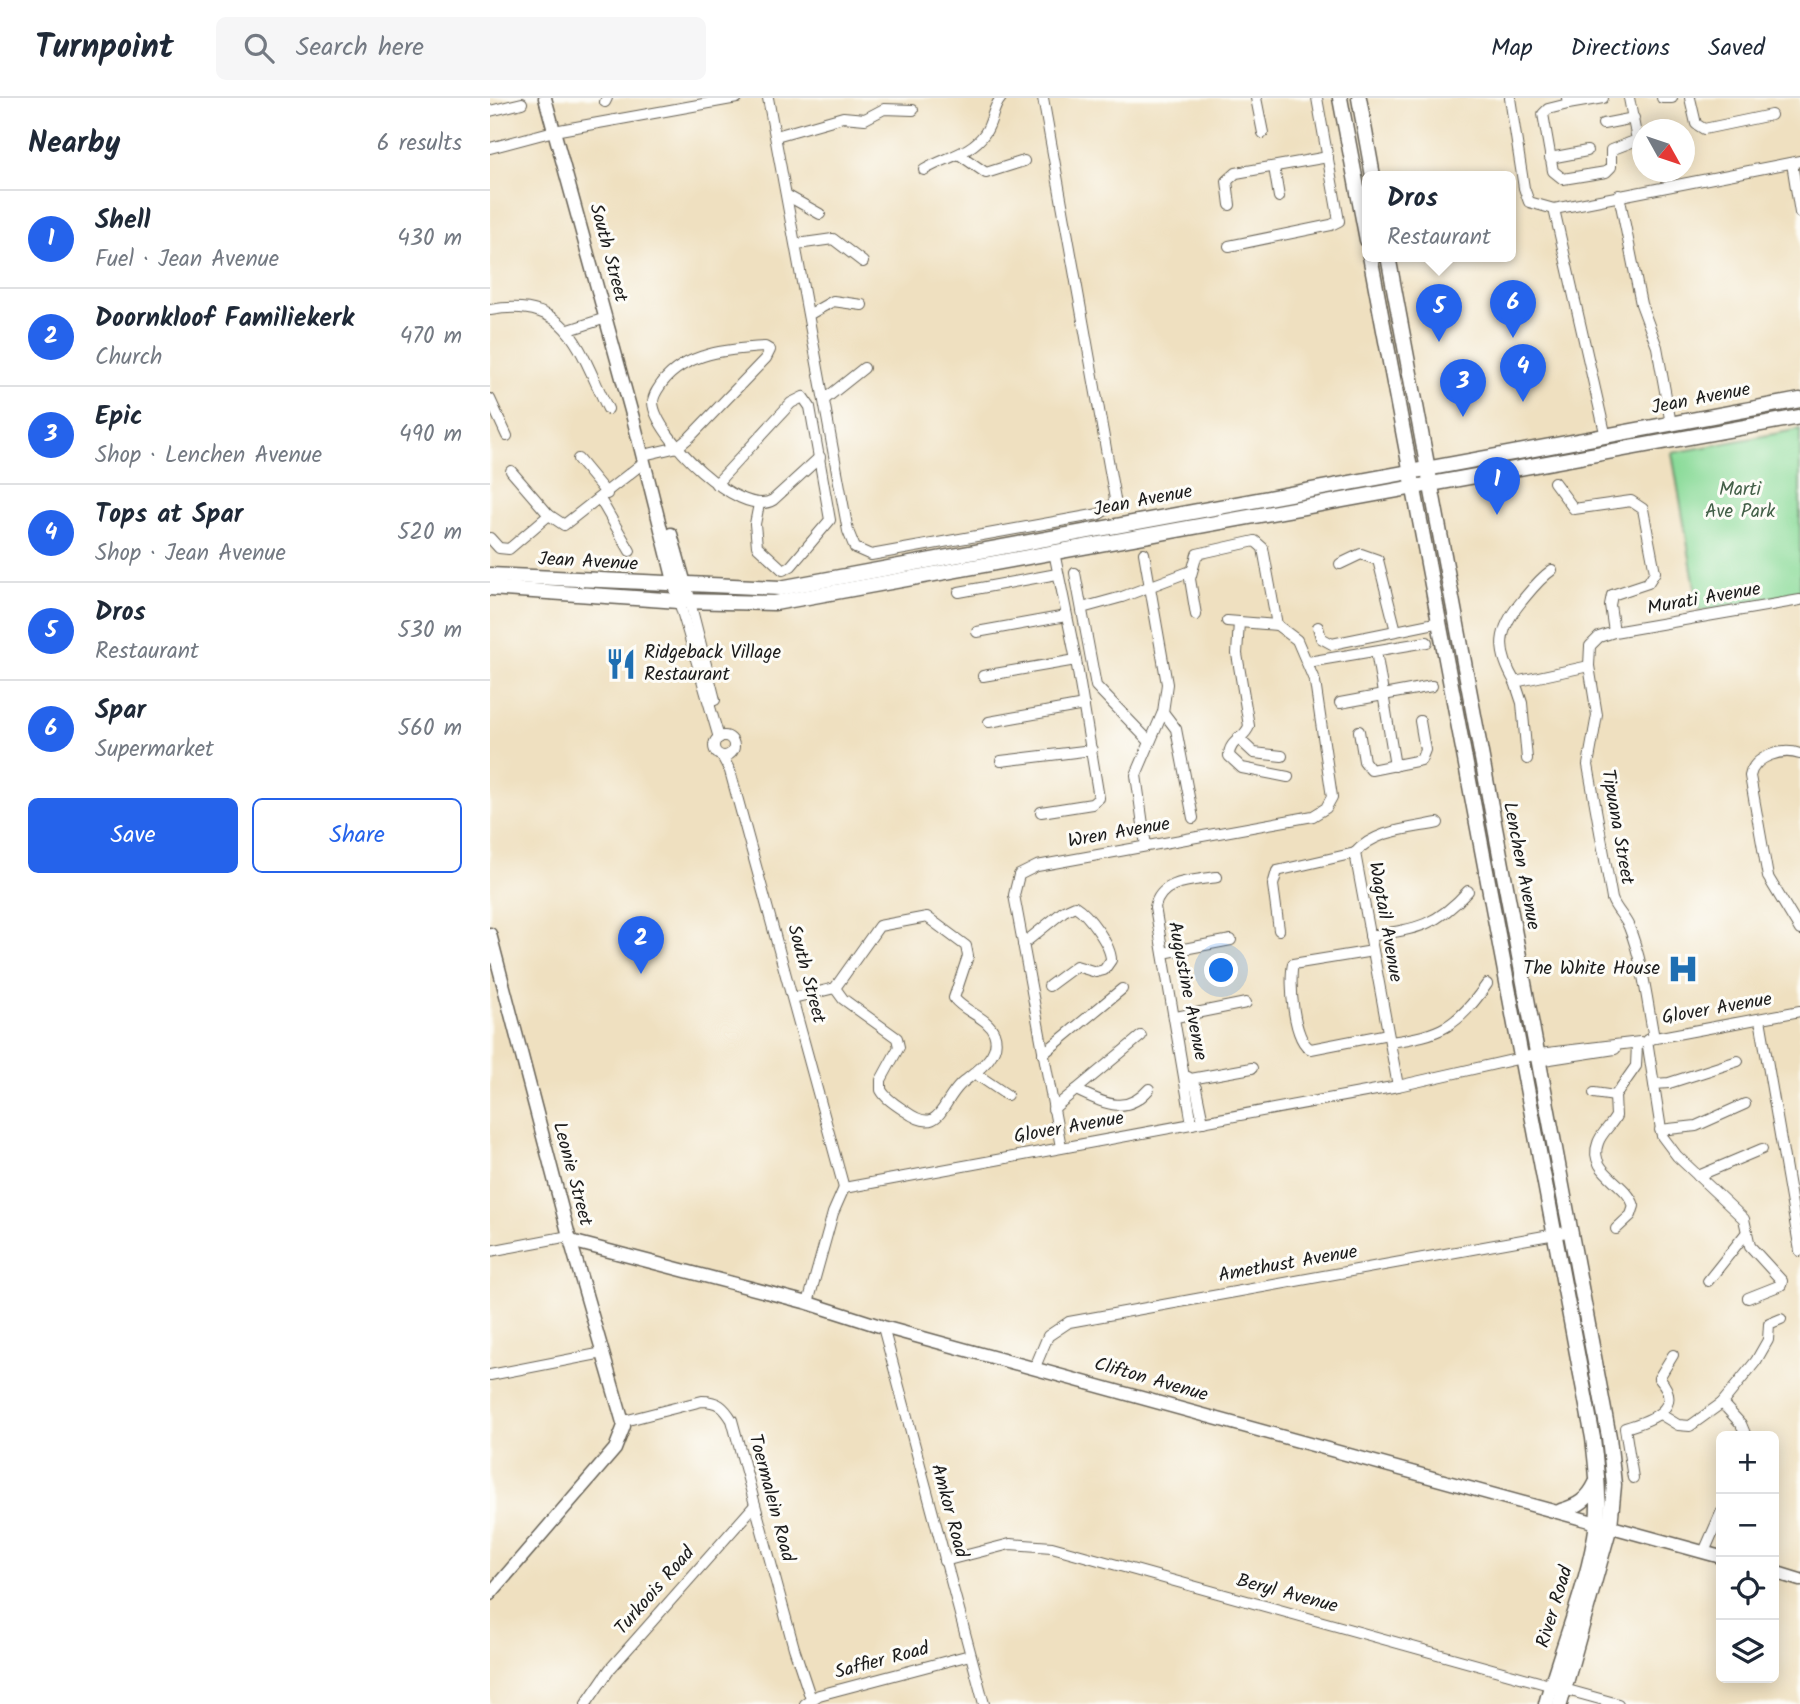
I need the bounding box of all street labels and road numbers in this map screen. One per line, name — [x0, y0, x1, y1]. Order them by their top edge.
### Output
street label: South Street — [580, 200, 636, 306]
street label: Jean Avenue — [1649, 375, 1753, 423]
street label: Jean Avenue — [1091, 477, 1195, 525]
street label: Jean Avenue — [537, 544, 639, 580]
street label: Murati Avenue — [1645, 574, 1764, 624]
street label: Tipuana Street — [1592, 767, 1642, 888]
street label: Lenchen Avenue — [1494, 799, 1548, 933]
street label: Wren Avenue — [1065, 809, 1173, 857]
street label: Wagtail Avenue — [1360, 859, 1410, 985]
street label: Augustine Avenue — [1159, 919, 1215, 1064]
street label: South Street — [778, 921, 834, 1027]
street label: Glover Avenue — [1660, 984, 1775, 1033]
street label: Glover Avenue — [1012, 1103, 1127, 1152]
street label: Leonie Street — [544, 1119, 600, 1230]
street label: Amethust Avenue — [1216, 1237, 1360, 1291]
street label: Clifton Avenue — [1090, 1349, 1212, 1411]
street label: Toermalein Road — [740, 1431, 803, 1566]
street label: Amkor Road — [922, 1461, 976, 1562]
street label: Turkoois Road — [608, 1539, 703, 1642]
street label: River Road — [1528, 1562, 1582, 1652]
street label: Beryl Avenue — [1233, 1566, 1342, 1622]
street label: Saffier Road — [831, 1634, 933, 1688]

